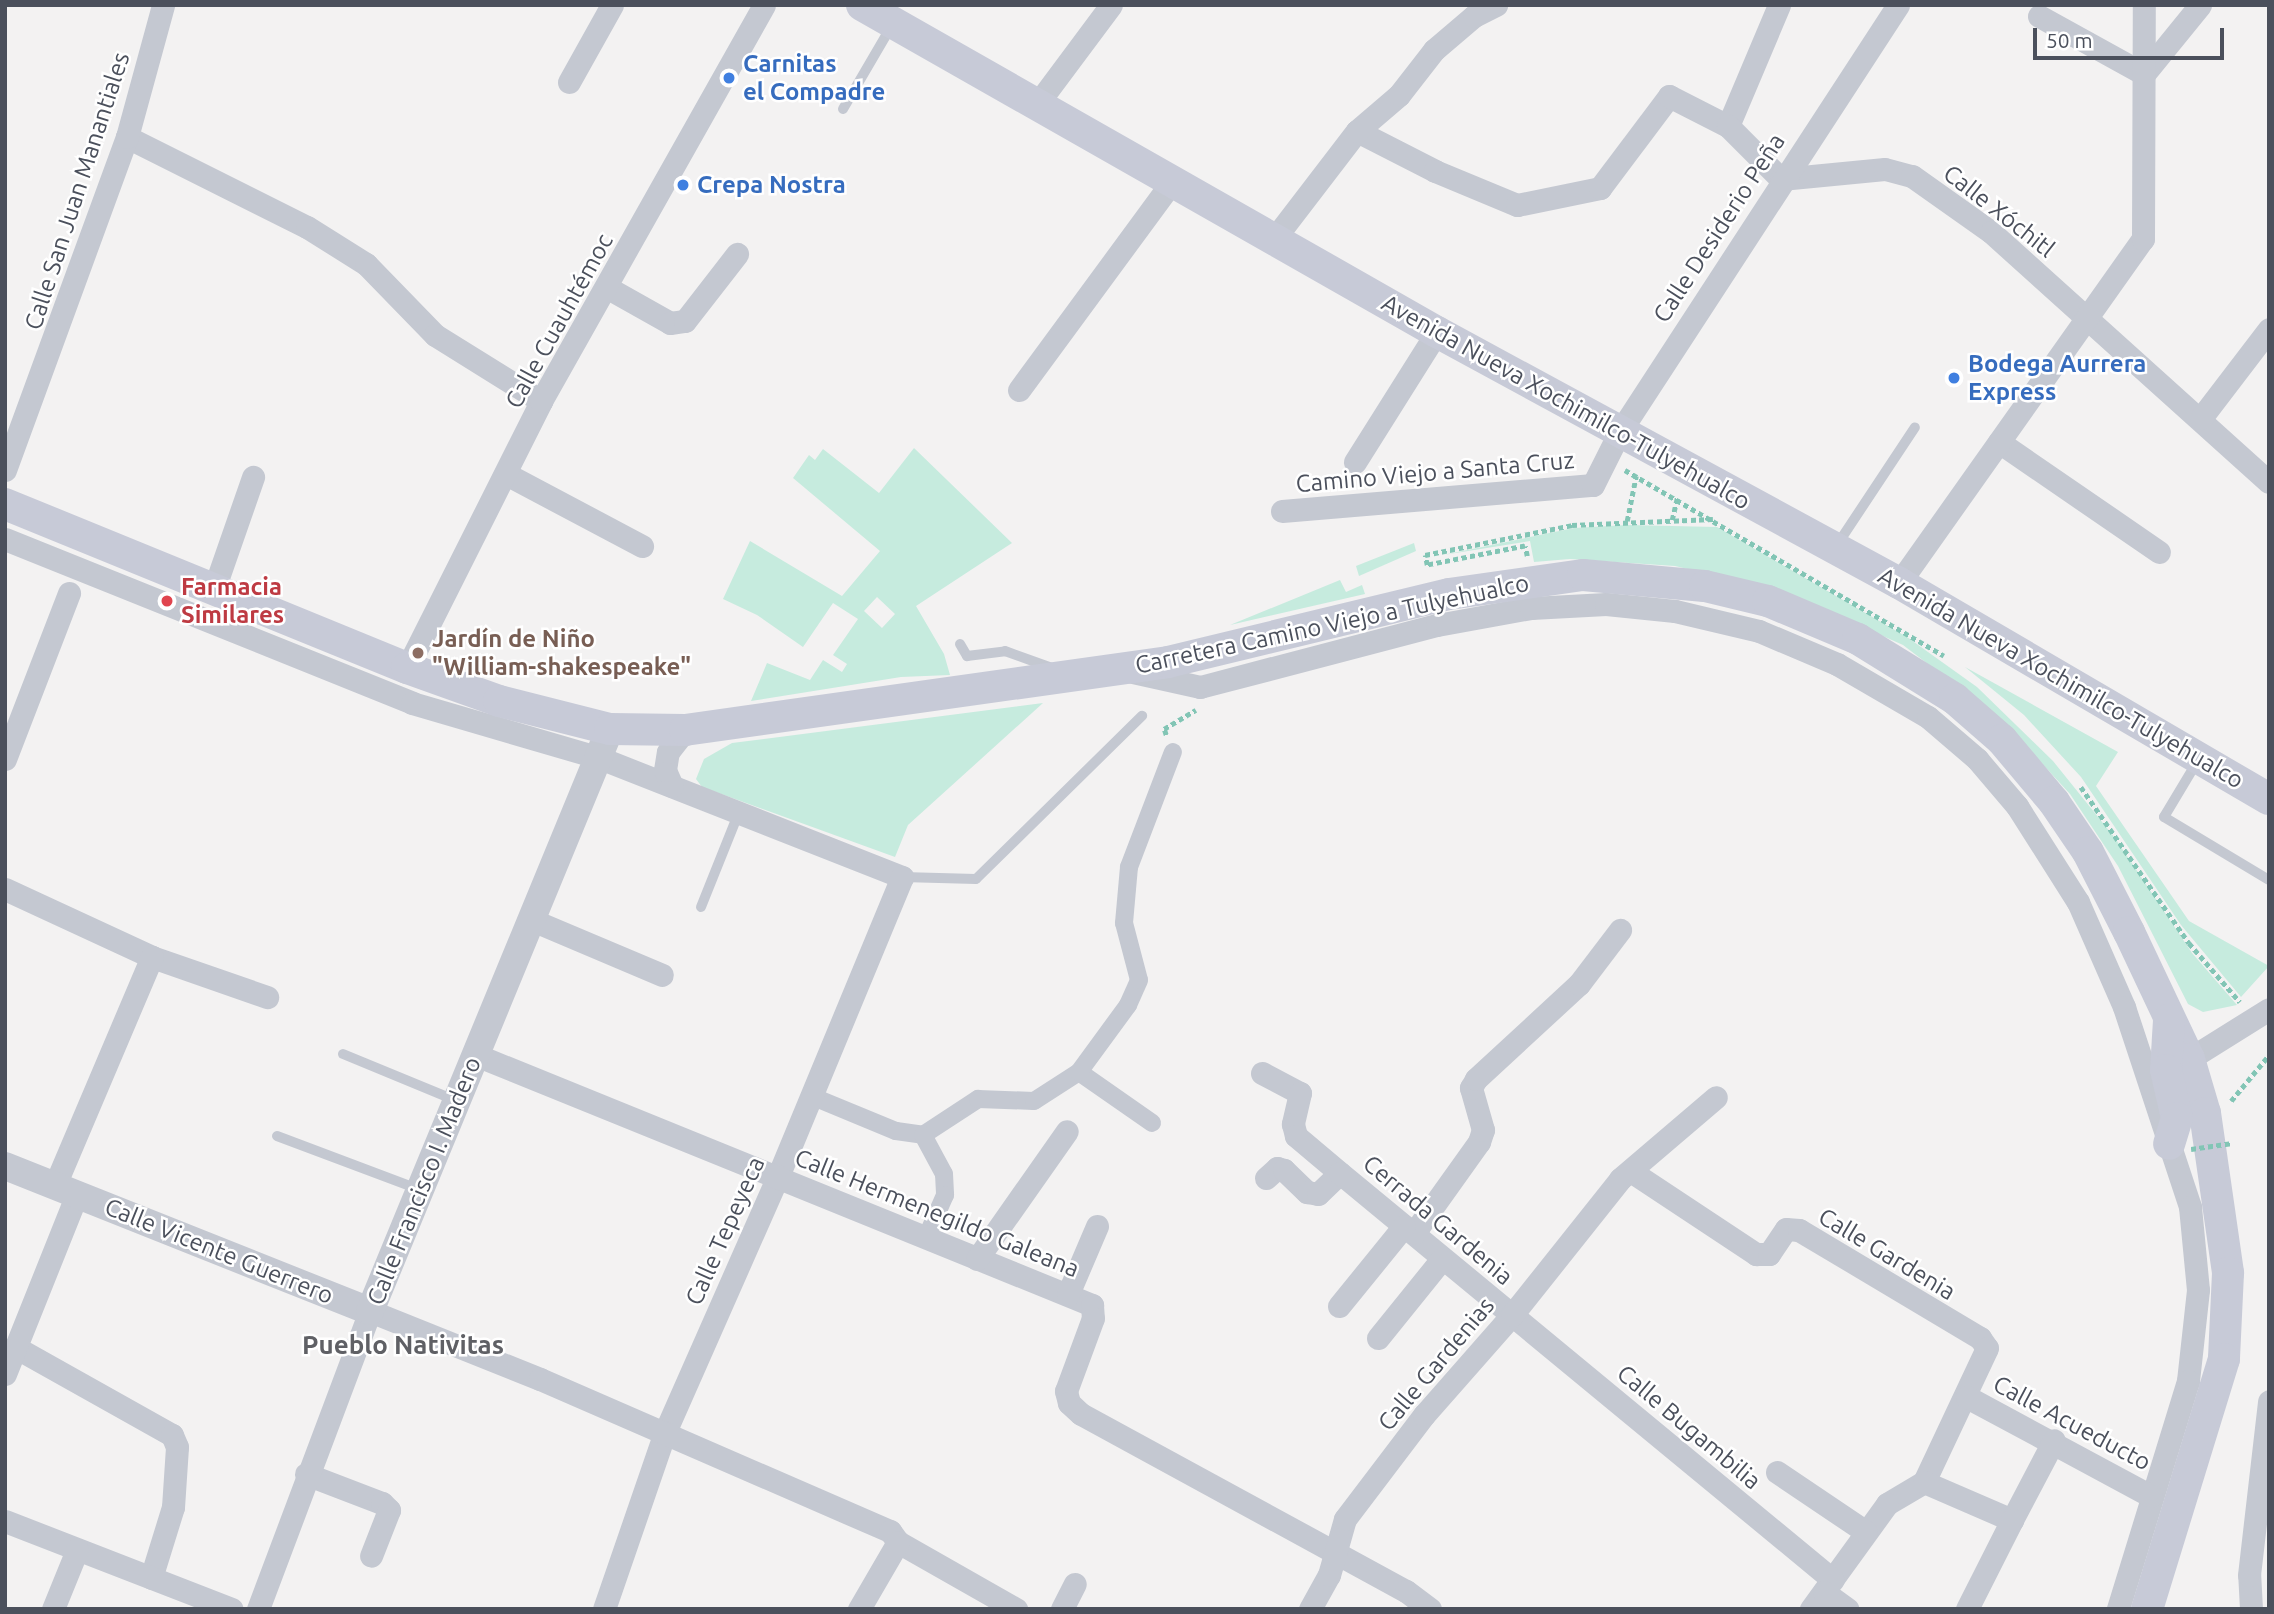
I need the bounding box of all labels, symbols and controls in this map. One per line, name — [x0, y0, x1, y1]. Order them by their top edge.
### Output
scale bar — [2036, 14, 2227, 58]
text: 50 m — [2046, 28, 2093, 52]
street label: Calle San Juan Manantiales — [18, 49, 136, 333]
place label: Carnitas el Compadre — [743, 50, 885, 106]
marker: Carnitas el Compadre — [721, 70, 737, 86]
street label: Calle Desiderio Peña — [1647, 128, 1791, 328]
street label: Calle Xóchitl — [1938, 159, 2060, 263]
place label: Crepa Nostra — [697, 171, 846, 199]
marker: Crepa Nostra — [675, 177, 691, 193]
street label: Calle Cuauhtémoc — [499, 229, 619, 413]
street label: Avenida Nueva Xochimilco-Tulyehualco — [1377, 288, 1755, 516]
place label: Bodega Aurrera Express — [1968, 350, 2146, 406]
marker: Bodega Aurrera Express — [1946, 370, 1962, 386]
street label: Camino Viejo a Santa Cruz — [1295, 445, 1575, 499]
street label: Avenida Nueva Xochimilco-Tulyehualco — [1873, 561, 2249, 795]
street label: Carretera Camino Viejo a Tulyehualco — [1133, 568, 1531, 680]
place label: Farmacia Similares — [181, 573, 284, 629]
marker: Farmacia Similares — [159, 593, 175, 609]
place label: Jardín de Niño "William-shakespeake" — [432, 625, 691, 681]
marker: Jardín de Niño "William-shakespeake" — [410, 645, 426, 661]
street label: Calle Francisco I. Madero — [361, 1053, 487, 1309]
street label: Calle Hermenegildo Galeana — [791, 1143, 1083, 1283]
street label: Cerrada Gardenia — [1357, 1149, 1519, 1291]
street label: Calle Tepeyeca — [679, 1152, 771, 1310]
street label: Calle Vicente Guerrero — [101, 1192, 337, 1310]
street label: Calle Gardenia — [1813, 1202, 1961, 1306]
street label: Calle Gardenias — [1372, 1291, 1500, 1437]
district label: Pueblo Nativitas — [302, 1329, 504, 1361]
street label: Calle Bugambilia — [1611, 1359, 1767, 1495]
street label: Calle Acueducto — [1988, 1369, 2156, 1477]

